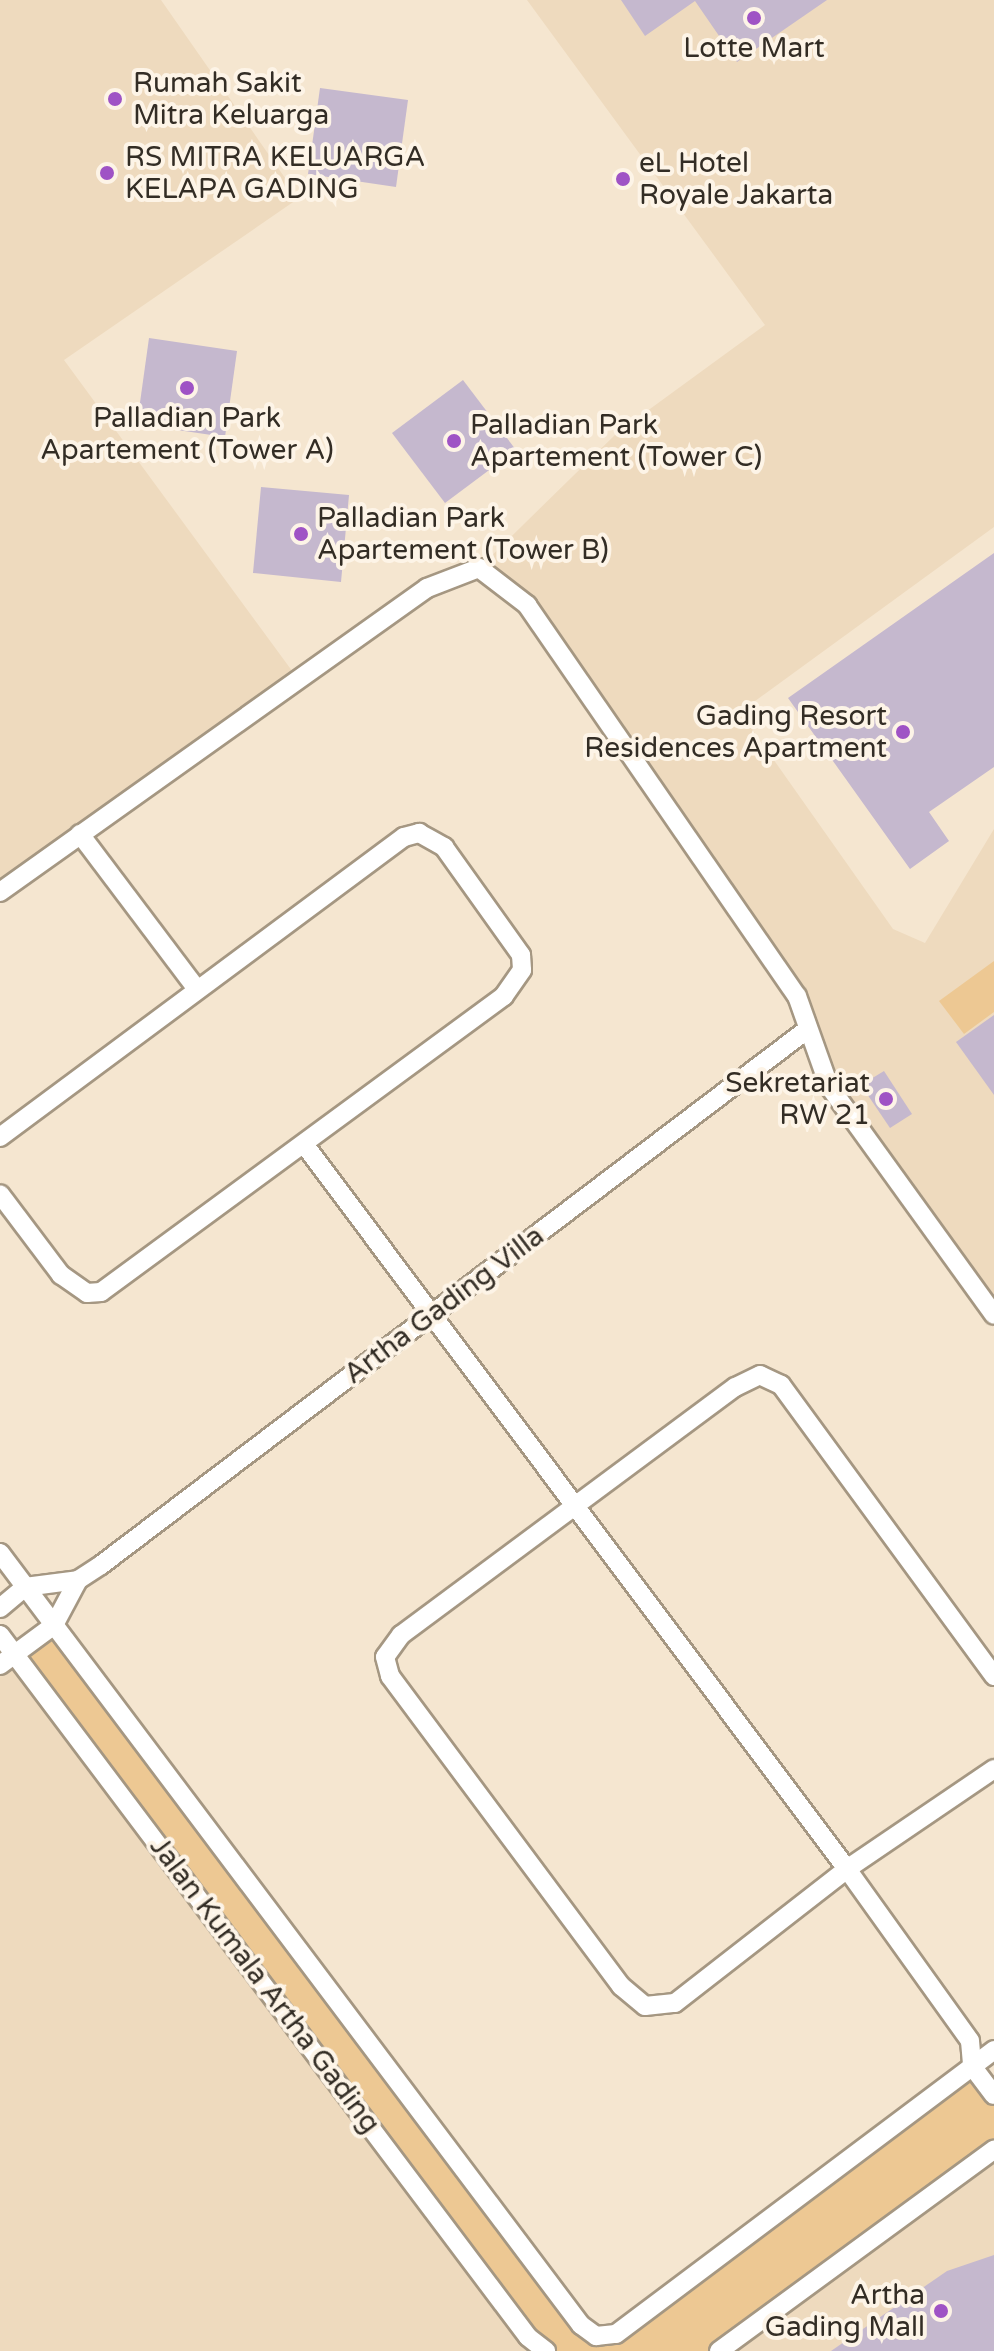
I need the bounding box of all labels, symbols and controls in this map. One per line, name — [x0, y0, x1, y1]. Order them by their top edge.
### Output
marker: Lotte Mart — [745, 9, 763, 27]
place label: Lotte Mart — [683, 31, 825, 65]
place label: Rumah Sakit Mitra Keluarga — [133, 66, 329, 132]
marker: Rumah Sakit Mitra Keluarga — [104, 88, 126, 110]
place label: RS MITRA KELUARGA KELAPA GADING — [125, 140, 425, 206]
place label: eL Hotel Royale Jakarta — [639, 146, 833, 212]
marker: RS MITRA KELUARGA KELAPA GADING — [96, 162, 118, 184]
marker: eL Hotel Royale Jakarta — [614, 170, 632, 188]
marker: Palladian Park Apartement (Tower A) — [178, 379, 196, 397]
place label: Palladian Park Apartement (Tower A) — [40, 401, 334, 467]
place label: Palladian Park Apartement (Tower C) — [470, 408, 762, 474]
marker: Palladian Park Apartement (Tower C) — [445, 432, 463, 450]
place label: Palladian Park Apartement (Tower B) — [317, 501, 609, 567]
marker: Palladian Park Apartement (Tower B) — [292, 525, 310, 543]
place label: Gading Resort Residences Apartment — [584, 699, 887, 765]
marker: Gading Resort Residences Apartment — [894, 723, 912, 741]
place label: Sekretariat RW 21 — [725, 1066, 870, 1132]
marker: Sekretariat RW 21 — [877, 1090, 895, 1108]
street label: Artha Gading Villa — [337, 1219, 551, 1391]
street label: Jalan Kumala Artha Gading — [143, 1831, 387, 2139]
place label: Artha Gading Mall — [765, 2278, 925, 2344]
marker: Artha Gading Mall — [932, 2302, 950, 2320]

